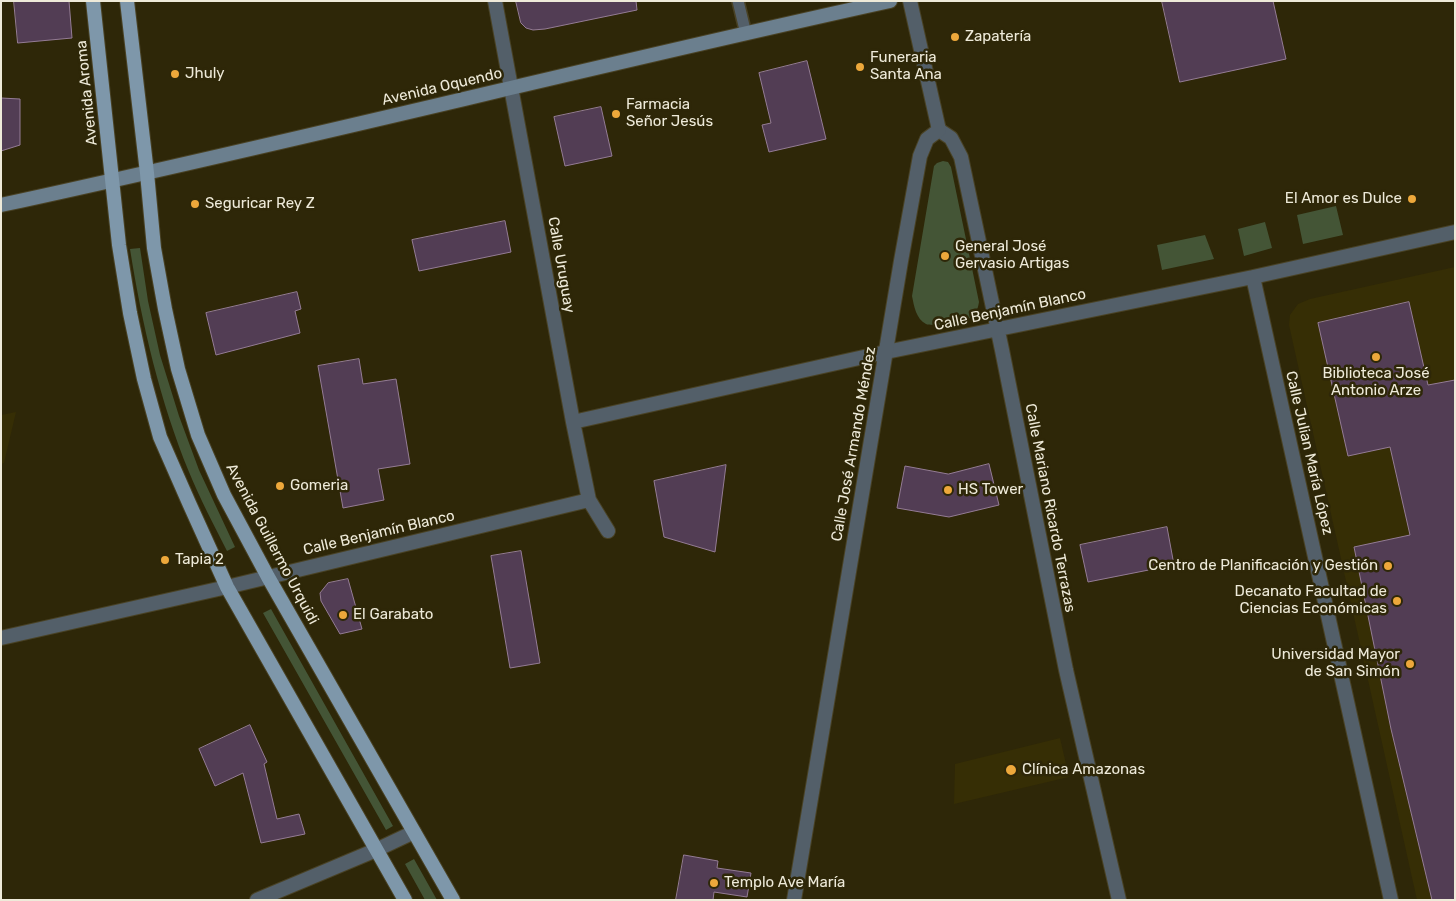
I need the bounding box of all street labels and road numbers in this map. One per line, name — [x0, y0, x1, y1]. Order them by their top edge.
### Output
street label: Avenida Aroma — [73, 40, 101, 146]
street label: Avenida Oquendo — [380, 64, 504, 110]
street label: Calle Uruguay — [544, 216, 578, 314]
street label: Calle Benjamín Blanco — [932, 285, 1088, 335]
street label: Calle José Armando Méndez — [828, 345, 880, 543]
street label: Calle Julian María López — [1281, 369, 1337, 537]
street label: Calle Mariano Ricardo Terrazas — [1021, 402, 1079, 614]
street label: Avenida Guillermo Urquidi — [222, 460, 322, 628]
street label: Calle Benjamín Blanco — [302, 507, 456, 559]

